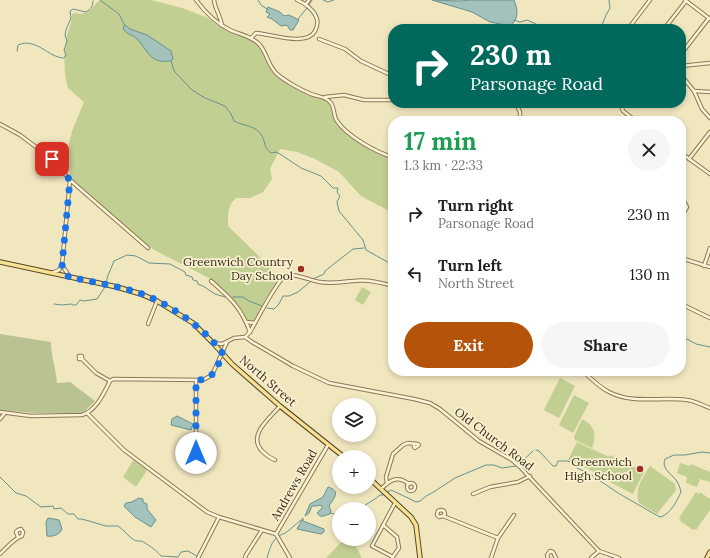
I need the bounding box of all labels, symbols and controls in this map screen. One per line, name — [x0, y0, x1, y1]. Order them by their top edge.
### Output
text: 230 m — [470, 37, 552, 73]
icon: right — [404, 40, 456, 92]
text: Parsonage Road — [470, 72, 603, 95]
text: 17 min — [404, 126, 477, 157]
button: close — [628, 129, 670, 171]
pin — [35, 142, 69, 176]
icon: arrive — [41, 148, 63, 170]
text: 1.3 km · 22:33 — [404, 157, 483, 174]
text: Turn right — [438, 196, 514, 215]
icon: right — [404, 203, 426, 225]
text: 230 m — [627, 205, 670, 224]
text: Parsonage Road — [438, 215, 534, 232]
place label: Greenwich Country Day School — [183, 254, 294, 283]
text: Turn left — [438, 256, 502, 275]
icon: left — [404, 263, 426, 285]
marker: Greenwich Country Day School — [296, 264, 306, 274]
text: 130 m — [630, 265, 670, 284]
text: North Street — [438, 275, 514, 292]
button: Exit — [404, 322, 533, 368]
button: Share — [541, 322, 670, 368]
street label: North Street — [237, 352, 300, 410]
map controls — [332, 398, 376, 546]
button: layers — [332, 398, 376, 442]
street label: Old Church Road — [452, 404, 537, 473]
position arrow — [175, 432, 217, 474]
street label: Andrews Road — [267, 446, 320, 524]
button: + — [332, 450, 376, 494]
place label: Greenwich High School — [564, 454, 632, 483]
marker: Greenwich High School — [635, 464, 645, 474]
button: − — [332, 502, 376, 546]

